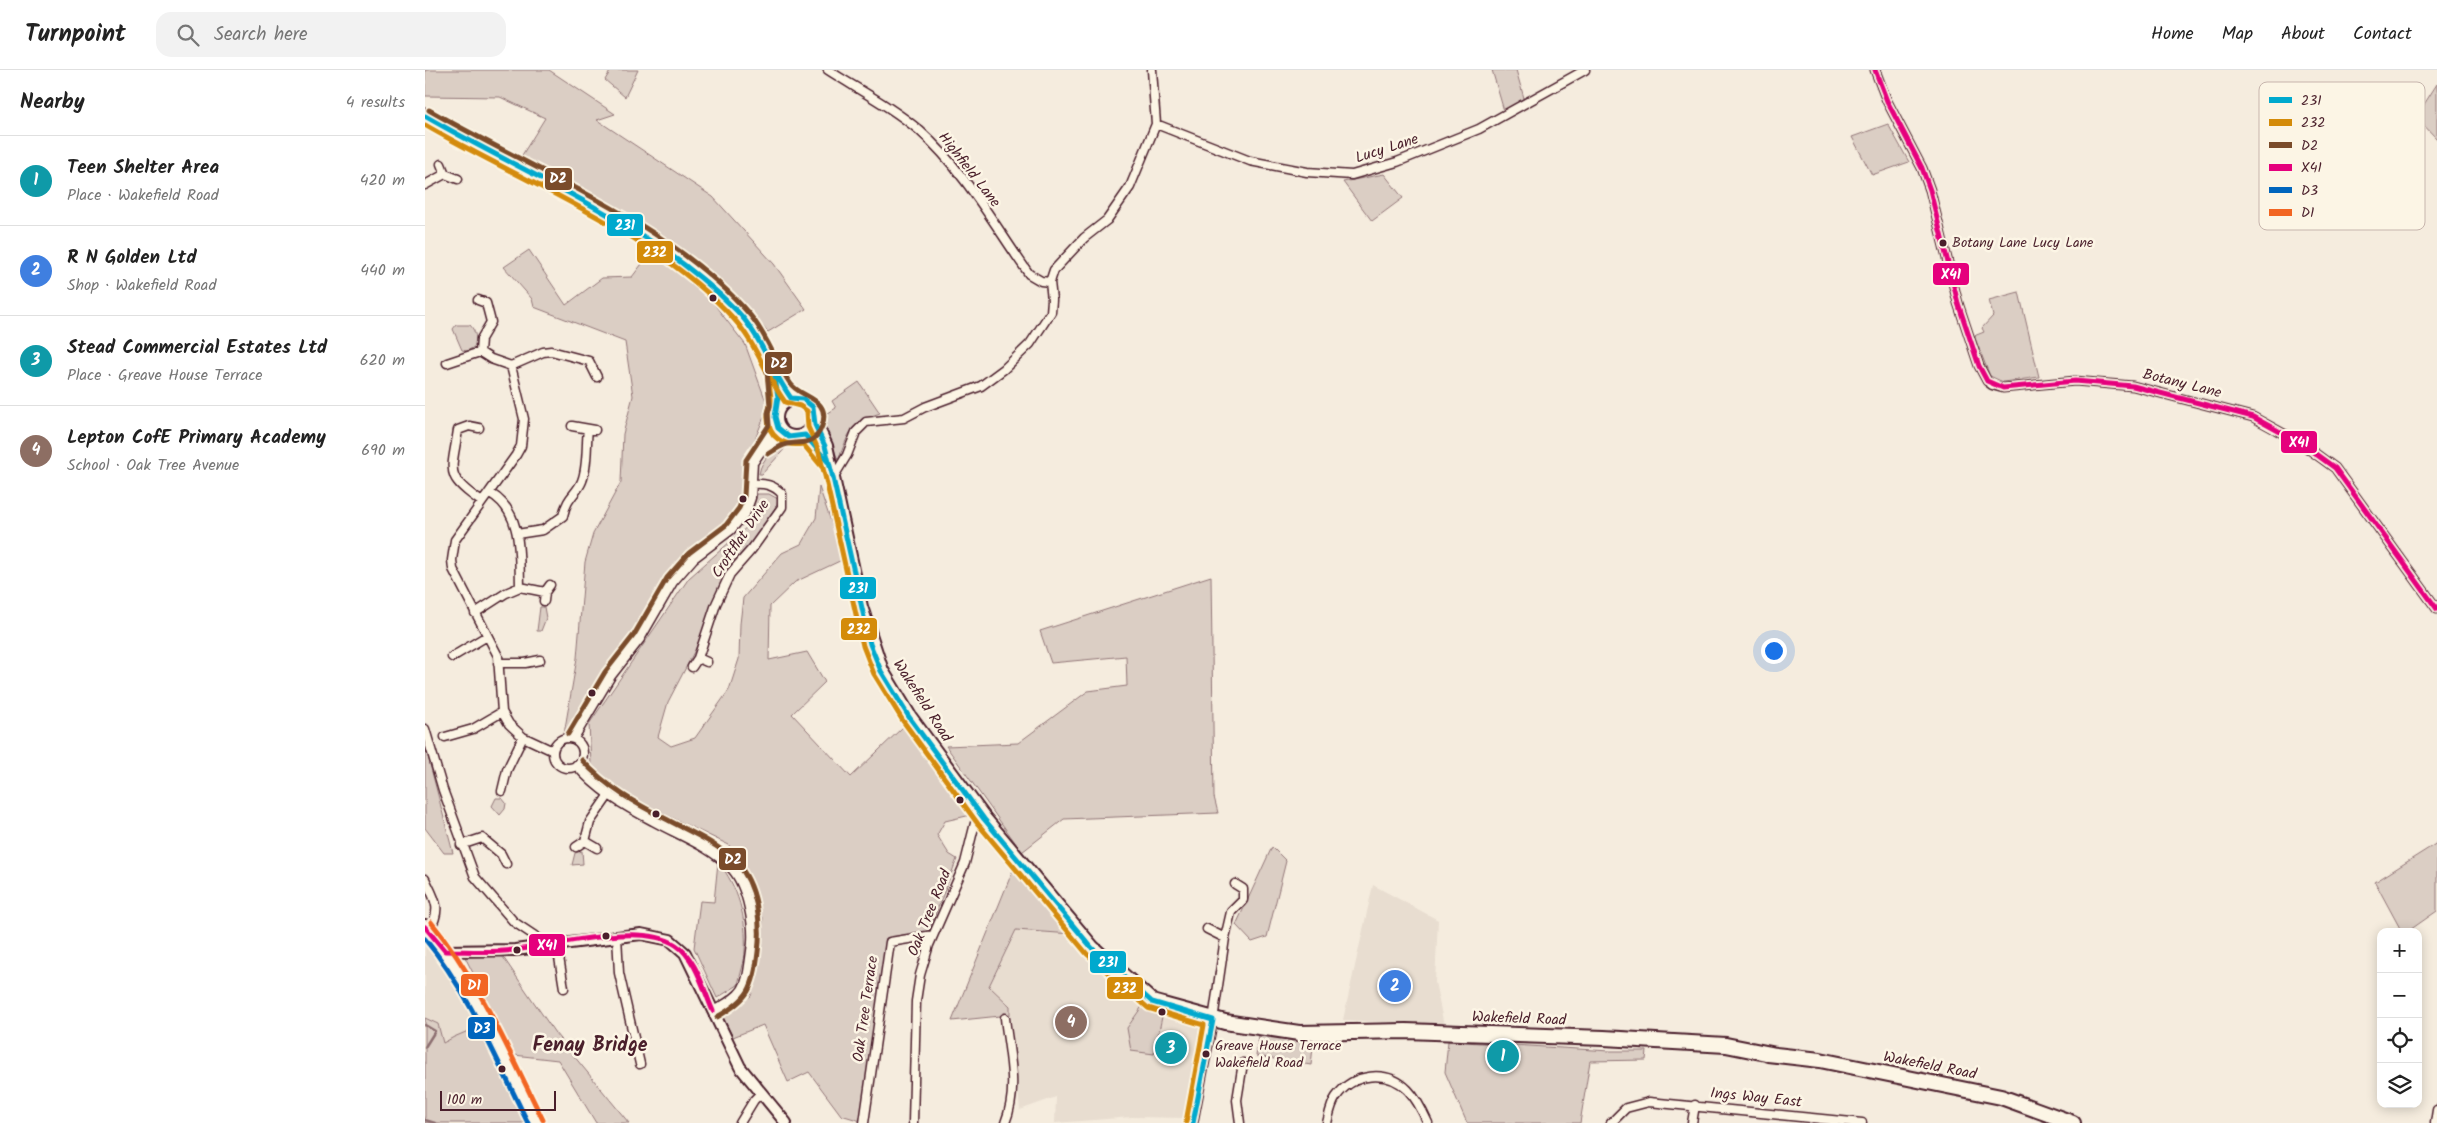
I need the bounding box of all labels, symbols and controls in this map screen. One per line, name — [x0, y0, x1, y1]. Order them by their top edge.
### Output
search box — [156, 12, 506, 57]
text: Turnpoint — [25, 15, 126, 54]
text: Search here — [214, 20, 308, 50]
text: Home — [2151, 20, 2194, 49]
text: Map — [2222, 20, 2253, 49]
text: About — [2281, 20, 2325, 49]
text: Contact — [2353, 20, 2412, 49]
icon: search — [174, 21, 202, 49]
legend — [2259, 82, 2425, 230]
text: Nearby — [20, 86, 85, 119]
text: 4 results — [346, 90, 405, 115]
text: 231 — [2301, 90, 2322, 112]
text: 232 — [2301, 112, 2325, 134]
street label: Highfield Lane — [932, 127, 1006, 213]
street label: Lucy Lane — [1352, 127, 1422, 170]
text: D2 — [2301, 135, 2318, 157]
text: Teen Shelter Area — [67, 153, 219, 183]
text: X41 — [2301, 157, 2322, 179]
line badge: D2 — [544, 167, 573, 191]
text: 1 — [34, 168, 38, 193]
text: 420 m — [360, 168, 405, 193]
text: D2 — [549, 168, 567, 190]
text: D3 — [2301, 180, 2318, 202]
text: Place · Wakefield Road — [67, 183, 219, 208]
text: D1 — [2301, 202, 2314, 224]
line badge: 231 — [606, 213, 644, 237]
text: 231 — [615, 215, 636, 237]
place label: Botany Lane Lucy Lane — [1952, 232, 2094, 254]
marker: Botany Lane Lucy Lane — [1938, 238, 1948, 248]
line badge: 232 — [636, 240, 674, 264]
text: 232 — [643, 242, 667, 264]
text: R N Golden Ltd — [67, 243, 197, 273]
text: 2 — [31, 258, 41, 283]
text: 440 m — [360, 258, 405, 283]
line badge: X41 — [1932, 262, 1970, 286]
text: X41 — [1940, 264, 1962, 286]
text: Shop · Wakefield Road — [67, 273, 216, 298]
unlabelled marker — [708, 293, 718, 303]
text: Stead Commercial Estates Ltd — [67, 333, 327, 363]
text: 3 — [32, 348, 40, 373]
text: 620 m — [360, 348, 405, 373]
line badge: D2 — [764, 351, 793, 375]
text: D2 — [770, 353, 788, 375]
text: Place · Greave House Terrace — [67, 363, 262, 388]
street label: Botany Lane — [2140, 363, 2224, 405]
text: Lepton CofE Primary Academy — [67, 423, 326, 453]
line badge: X41 — [2280, 430, 2318, 454]
text: X41 — [2288, 432, 2310, 454]
text: 4 — [32, 438, 40, 463]
text: 690 m — [361, 438, 405, 463]
text: School · Oak Tree Avenue — [67, 453, 239, 478]
unlabelled marker — [738, 494, 748, 504]
street label: Croftflat Drive — [706, 495, 776, 583]
line badge: 231 — [839, 576, 877, 600]
text: 231 — [848, 578, 869, 600]
line badge: 232 — [840, 617, 878, 641]
text: 232 — [847, 619, 871, 641]
your location — [1761, 638, 1787, 664]
street label: Wakefield Road — [886, 655, 958, 748]
unlabelled marker — [587, 688, 597, 698]
unlabelled marker — [955, 795, 965, 805]
unlabelled marker — [651, 809, 661, 819]
line badge: D2 — [718, 847, 747, 871]
text: D2 — [724, 849, 742, 871]
street label: Oak Tree Road — [902, 865, 959, 960]
map controls — [2377, 928, 2422, 1108]
button: + — [2377, 928, 2422, 973]
unlabelled marker — [601, 931, 611, 941]
line badge: X41 — [528, 933, 566, 957]
text: X41 — [536, 935, 558, 957]
unlabelled marker — [512, 945, 522, 955]
line badge: 231 — [1089, 950, 1127, 974]
text: 231 — [1098, 952, 1119, 974]
street label: Oak Tree Terrace — [847, 954, 885, 1064]
pin: 2 — [1379, 967, 1411, 1005]
line badge: D1 — [460, 973, 489, 997]
button: − — [2377, 973, 2422, 1018]
text: D1 — [467, 975, 482, 997]
line badge: 232 — [1106, 976, 1144, 1000]
text: 232 — [1113, 978, 1137, 1000]
pin: 4 — [1055, 1003, 1087, 1041]
street label: Wakefield Road — [1471, 1005, 1567, 1033]
unlabelled marker — [1157, 1007, 1167, 1017]
line badge: D3 — [467, 1016, 496, 1040]
text: D3 — [474, 1018, 491, 1040]
button: locate — [2377, 1018, 2422, 1063]
pin: 3 — [1155, 1029, 1187, 1067]
district label: Fenay Bridge — [532, 1030, 648, 1062]
place label: Greave House Terrace Wakefield Road — [1215, 1035, 1342, 1074]
pin: 1 — [1487, 1037, 1519, 1075]
street label: Wakefield Road — [1881, 1045, 1979, 1087]
marker: Greave House Terrace Wakefield Road — [1201, 1049, 1211, 1059]
button: layers — [2377, 1063, 2422, 1108]
unlabelled marker — [497, 1064, 507, 1074]
street label: Ings Way East — [1709, 1081, 1803, 1115]
scale bar — [440, 1088, 556, 1111]
text: 100 m — [447, 1089, 482, 1111]

